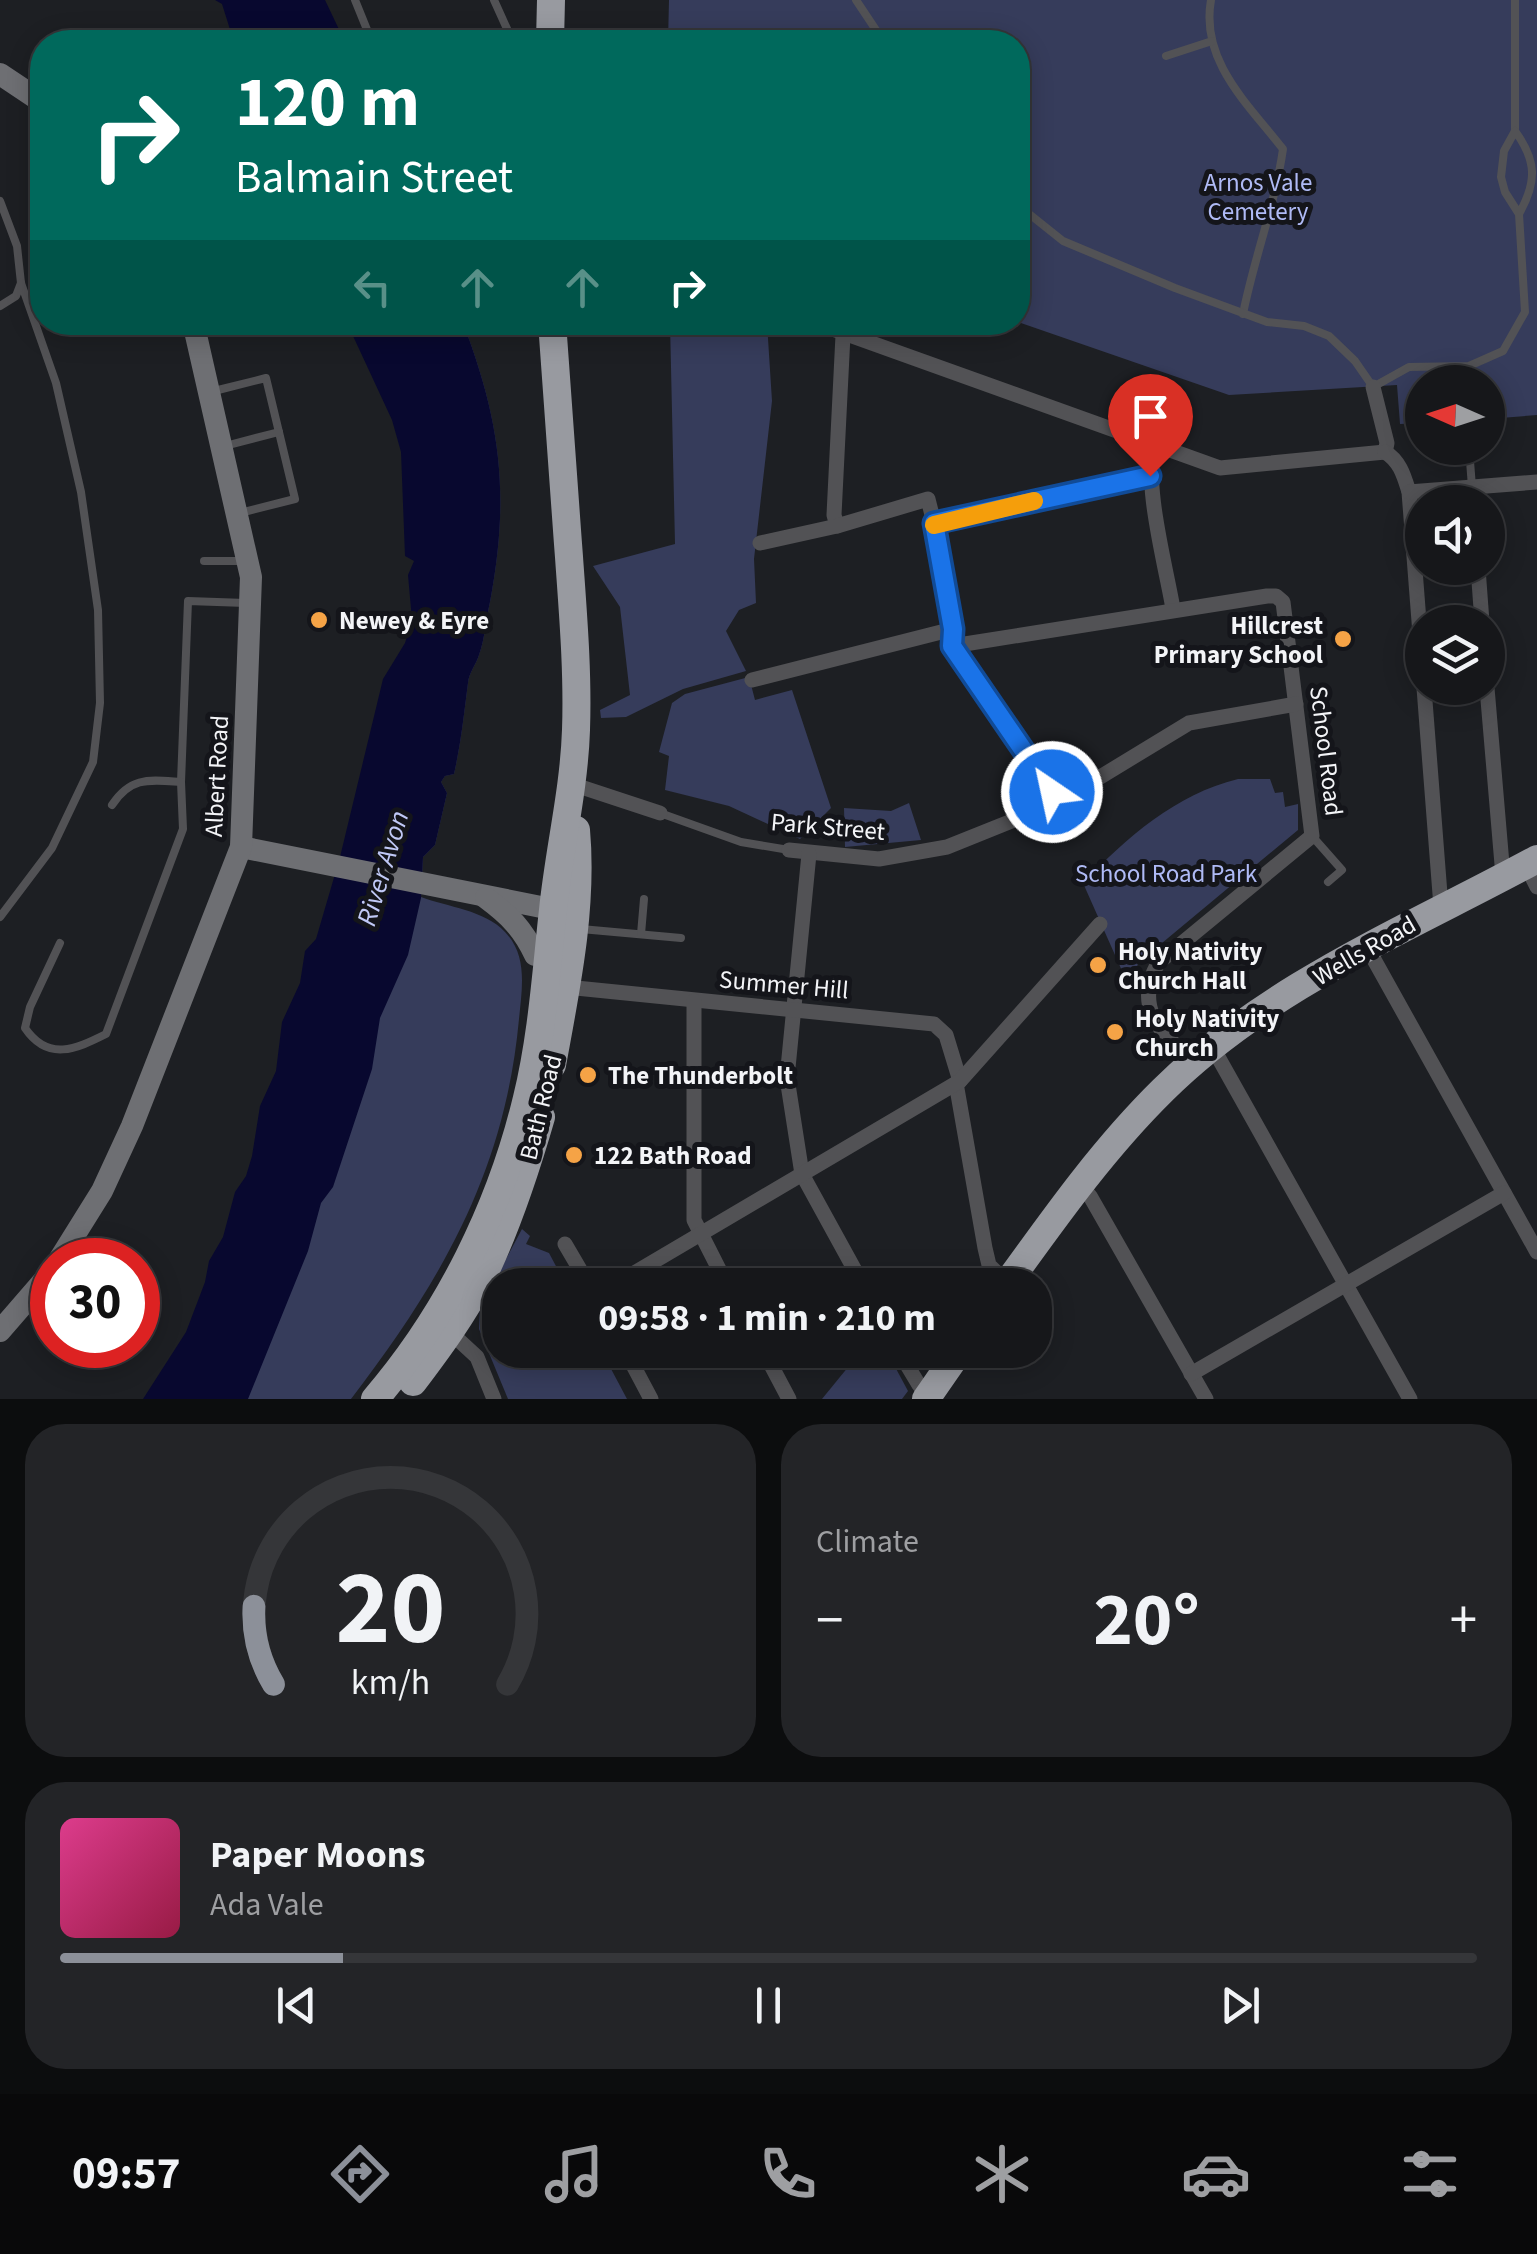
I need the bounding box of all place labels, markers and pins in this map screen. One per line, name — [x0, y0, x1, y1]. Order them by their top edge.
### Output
pin — [1108, 374, 1193, 477]
place label: Newey & Eyre — [339, 603, 489, 639]
place label: Hillcrest Primary School — [1154, 608, 1323, 673]
marker: Newey & Eyre — [308, 609, 330, 631]
marker: Hillcrest Primary School — [1332, 628, 1354, 650]
place label: Holy Nativity Church Hall — [1118, 934, 1262, 999]
marker: Holy Nativity Church Hall — [1087, 954, 1109, 976]
place label: Holy Nativity Church — [1135, 1001, 1279, 1066]
marker: Holy Nativity Church — [1104, 1021, 1126, 1043]
place label: The Thunderbolt — [608, 1058, 793, 1094]
marker: The Thunderbolt — [577, 1064, 599, 1086]
place label: 122 Bath Road — [594, 1138, 751, 1174]
marker: 122 Bath Road — [563, 1144, 585, 1166]

